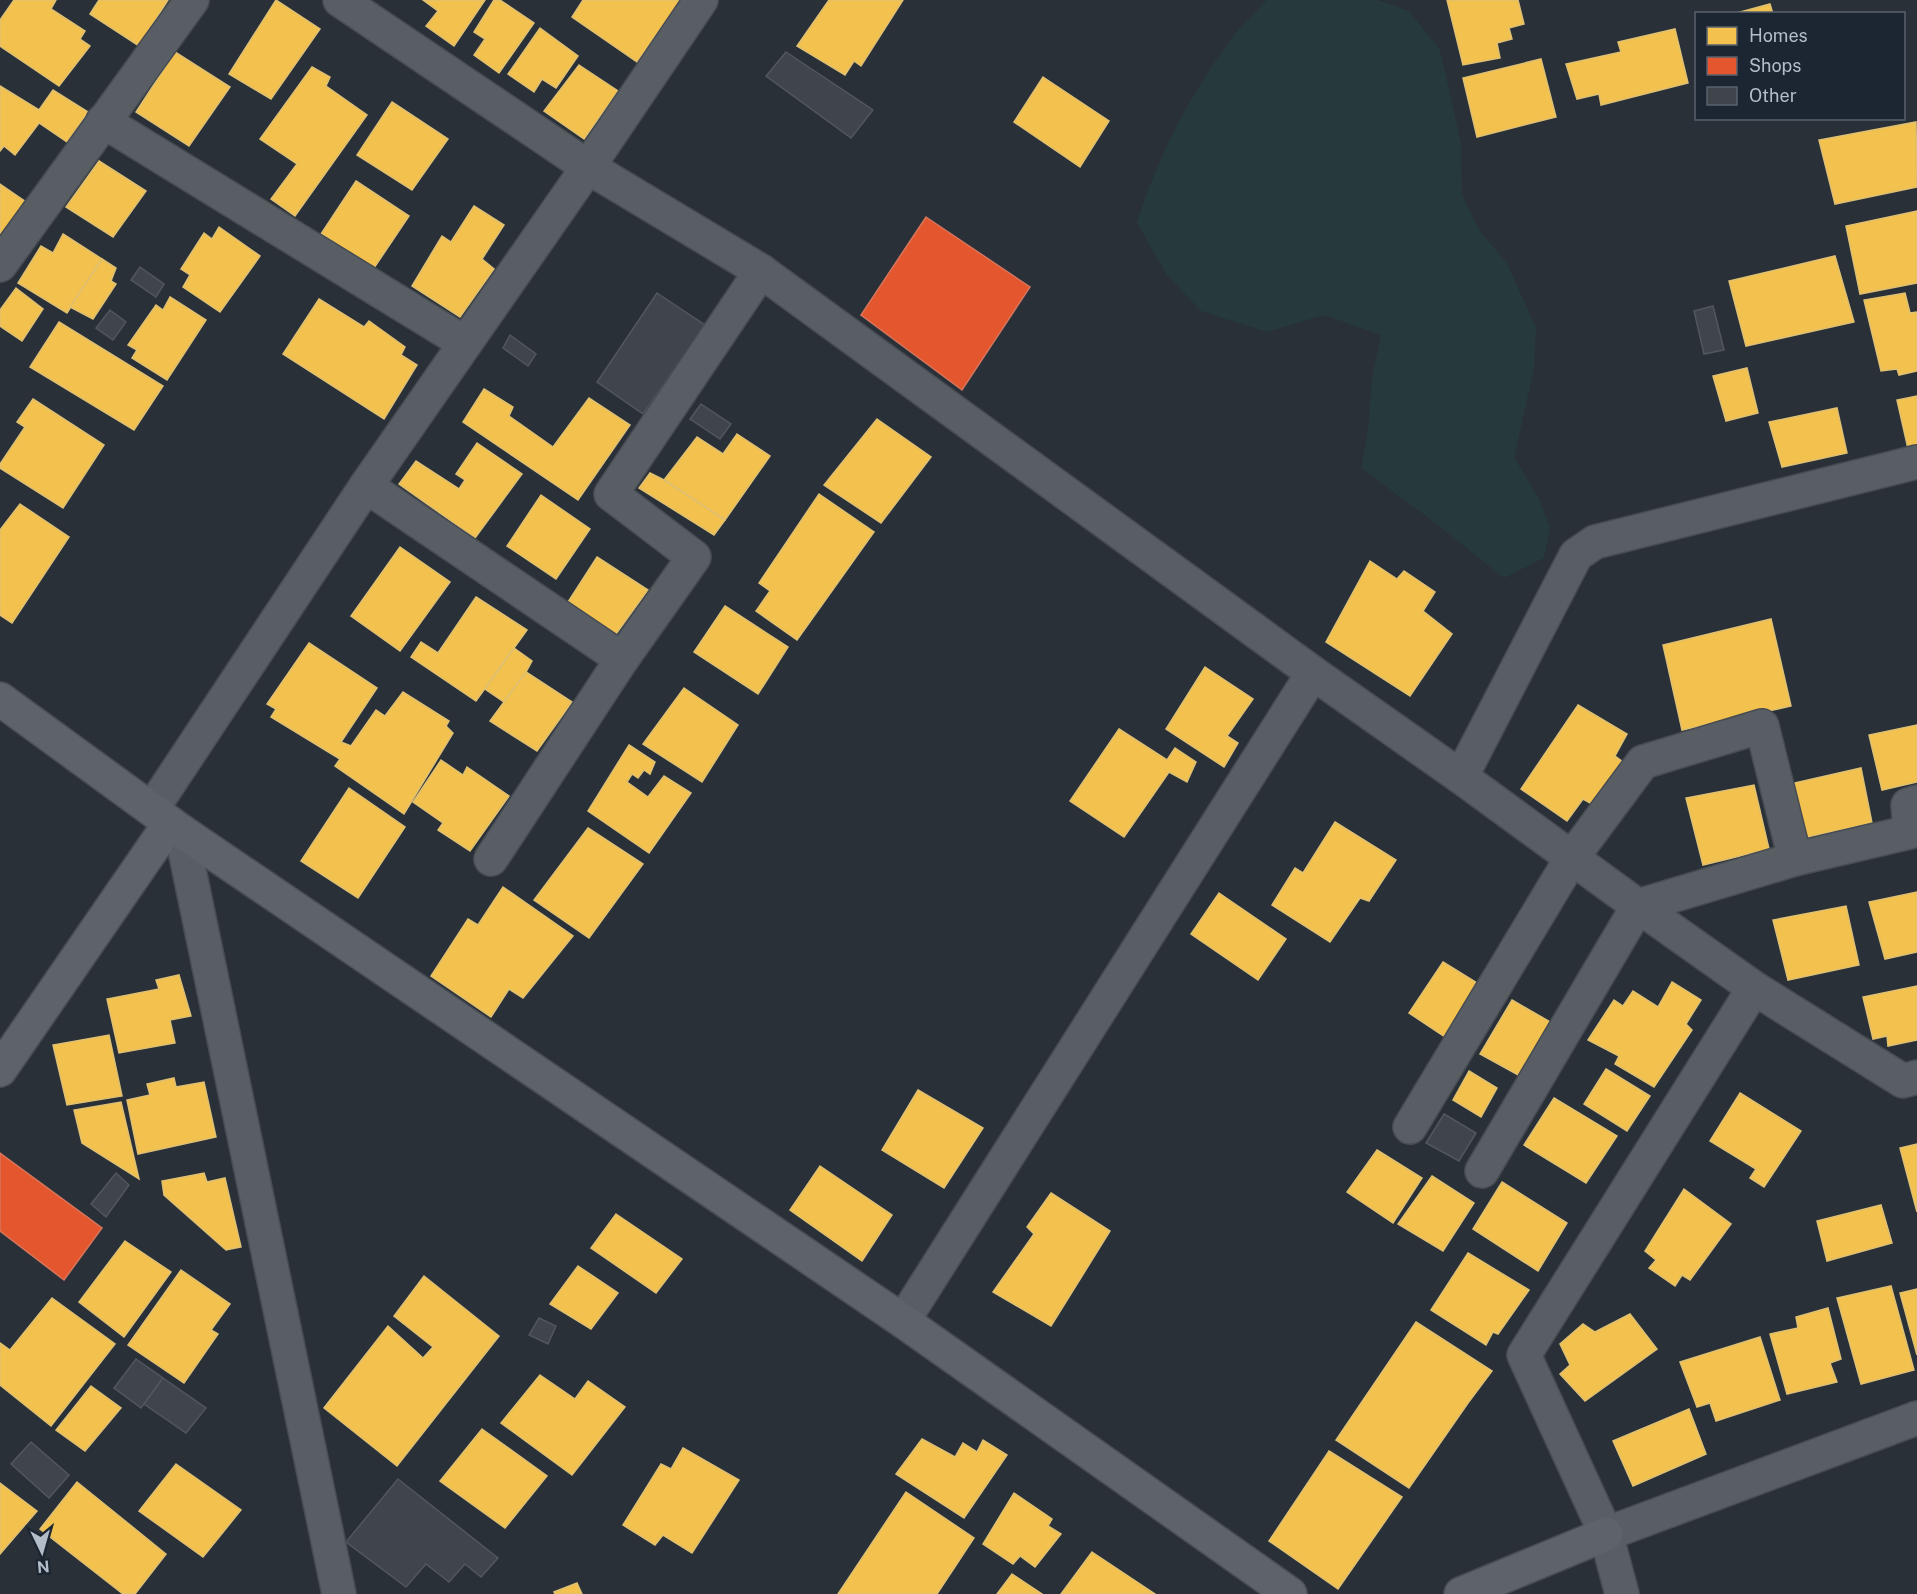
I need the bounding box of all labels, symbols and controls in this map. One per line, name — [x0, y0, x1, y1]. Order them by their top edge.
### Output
legend — [1695, 12, 1905, 120]
text: Homes — [1749, 25, 1808, 46]
text: Shops — [1749, 55, 1801, 76]
text: Other — [1749, 85, 1797, 106]
north arrow — [12, 1522, 72, 1582]
text: N — [36, 1556, 50, 1576]

